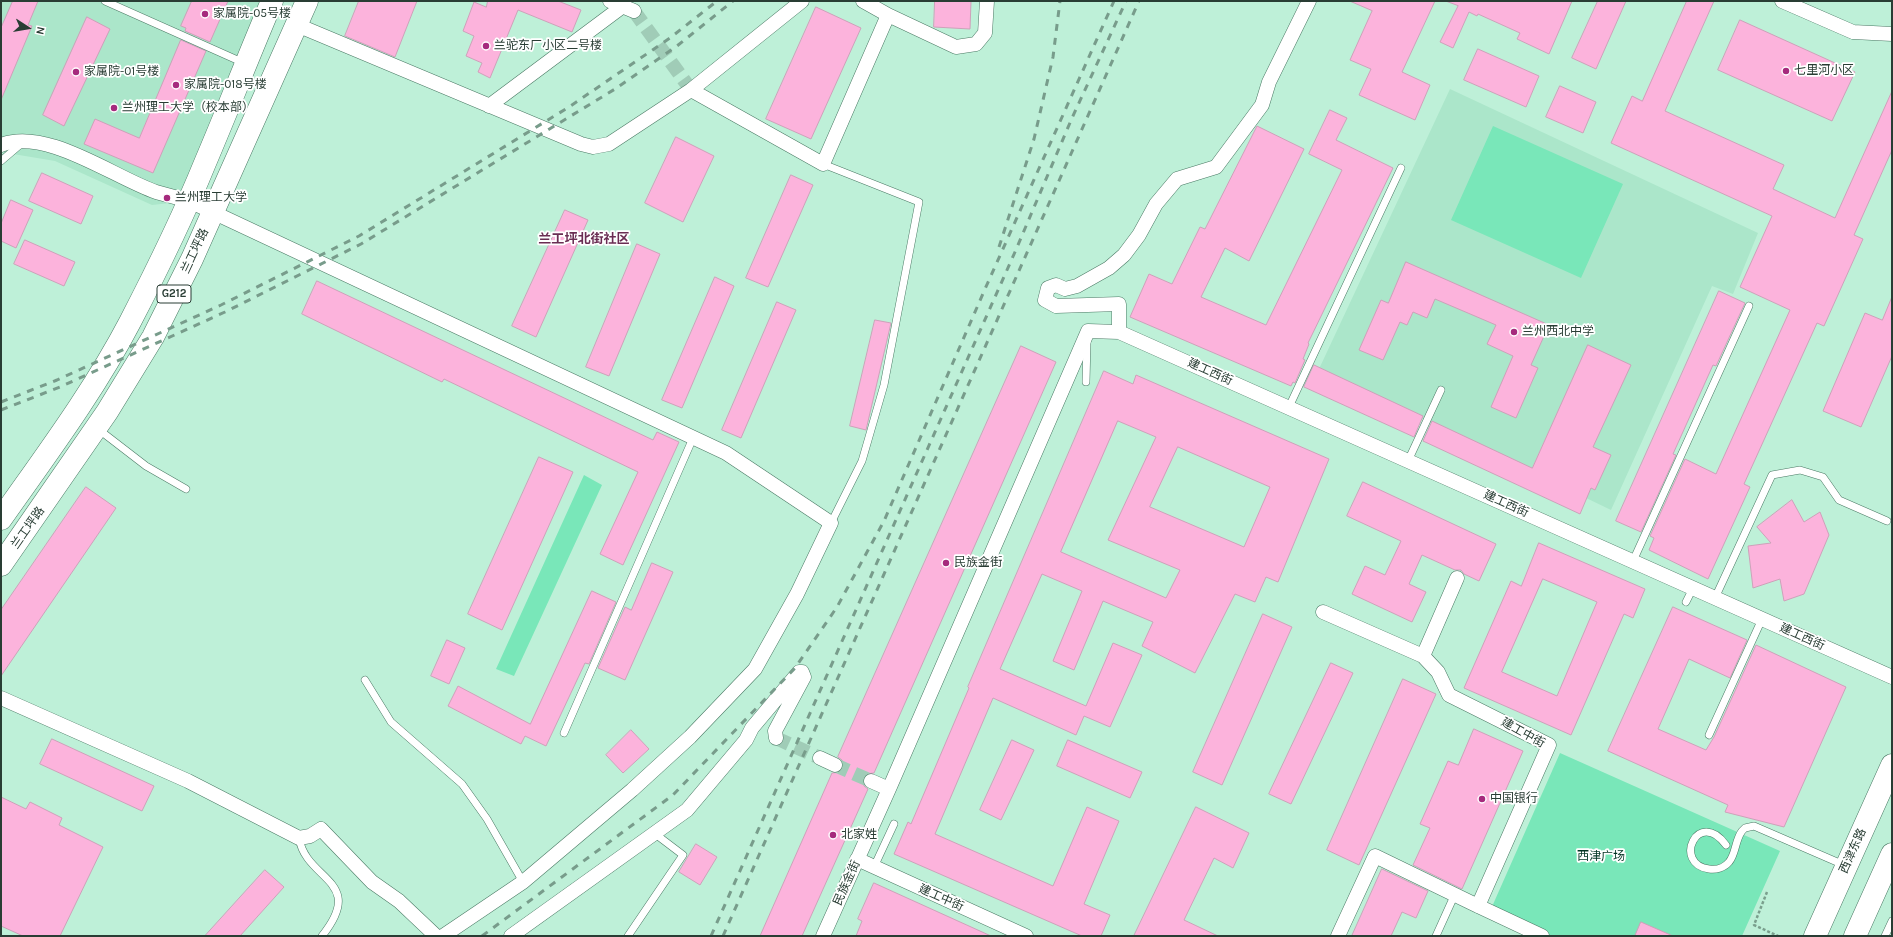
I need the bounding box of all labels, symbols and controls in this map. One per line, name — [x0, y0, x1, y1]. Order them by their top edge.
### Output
place label: 家属院-05号楼 — [213, 7, 291, 21]
north arrow — [8, 8, 48, 48]
marker: 家属院-05号楼 — [200, 9, 210, 19]
text: N — [33, 25, 47, 36]
place label: 兰驼东厂小区二号楼 — [494, 39, 602, 53]
marker: 兰驼东厂小区二号楼 — [481, 41, 491, 51]
place label: 七里河小区 — [1794, 64, 1854, 78]
place label: 家属院-01号楼 — [84, 65, 159, 79]
marker: 七里河小区 — [1781, 66, 1791, 76]
marker: 家属院-01号楼 — [71, 67, 81, 77]
place label: 家属院-018号楼 — [184, 78, 267, 92]
marker: 家属院-018号楼 — [171, 80, 181, 90]
place label: 兰州理工大学（校本部） — [122, 101, 254, 115]
marker: 兰州理工大学（校本部） — [109, 103, 119, 113]
place label: 兰州理工大学 — [175, 191, 247, 205]
marker: 兰州理工大学 — [162, 193, 172, 203]
street label: 兰工坪路 — [178, 226, 212, 276]
district label: 兰工坪北街社区 — [539, 231, 629, 247]
road number: G212 — [157, 285, 191, 303]
place label: 兰州西北中学 — [1522, 325, 1594, 339]
marker: 兰州西北中学 — [1509, 327, 1519, 337]
street label: 建工西街 — [1185, 356, 1235, 388]
street label: 建工西街 — [1481, 488, 1531, 520]
street label: 兰工坪路 — [8, 504, 48, 552]
place label: 民族金街 — [954, 556, 1002, 570]
marker: 民族金街 — [941, 558, 951, 568]
street label: 建工西街 — [1777, 621, 1827, 653]
street label: 建工中街 — [1499, 715, 1547, 751]
place label: 中国银行 — [1490, 792, 1538, 806]
marker: 中国银行 — [1477, 794, 1487, 804]
street label: 西津东路 — [1837, 826, 1869, 876]
place label: 北家姓 — [841, 828, 877, 842]
marker: 北家姓 — [828, 830, 838, 840]
park label: 西津广场 — [1577, 850, 1625, 864]
street label: 民族金街 — [831, 858, 863, 908]
street label: 建工中街 — [916, 882, 966, 914]

